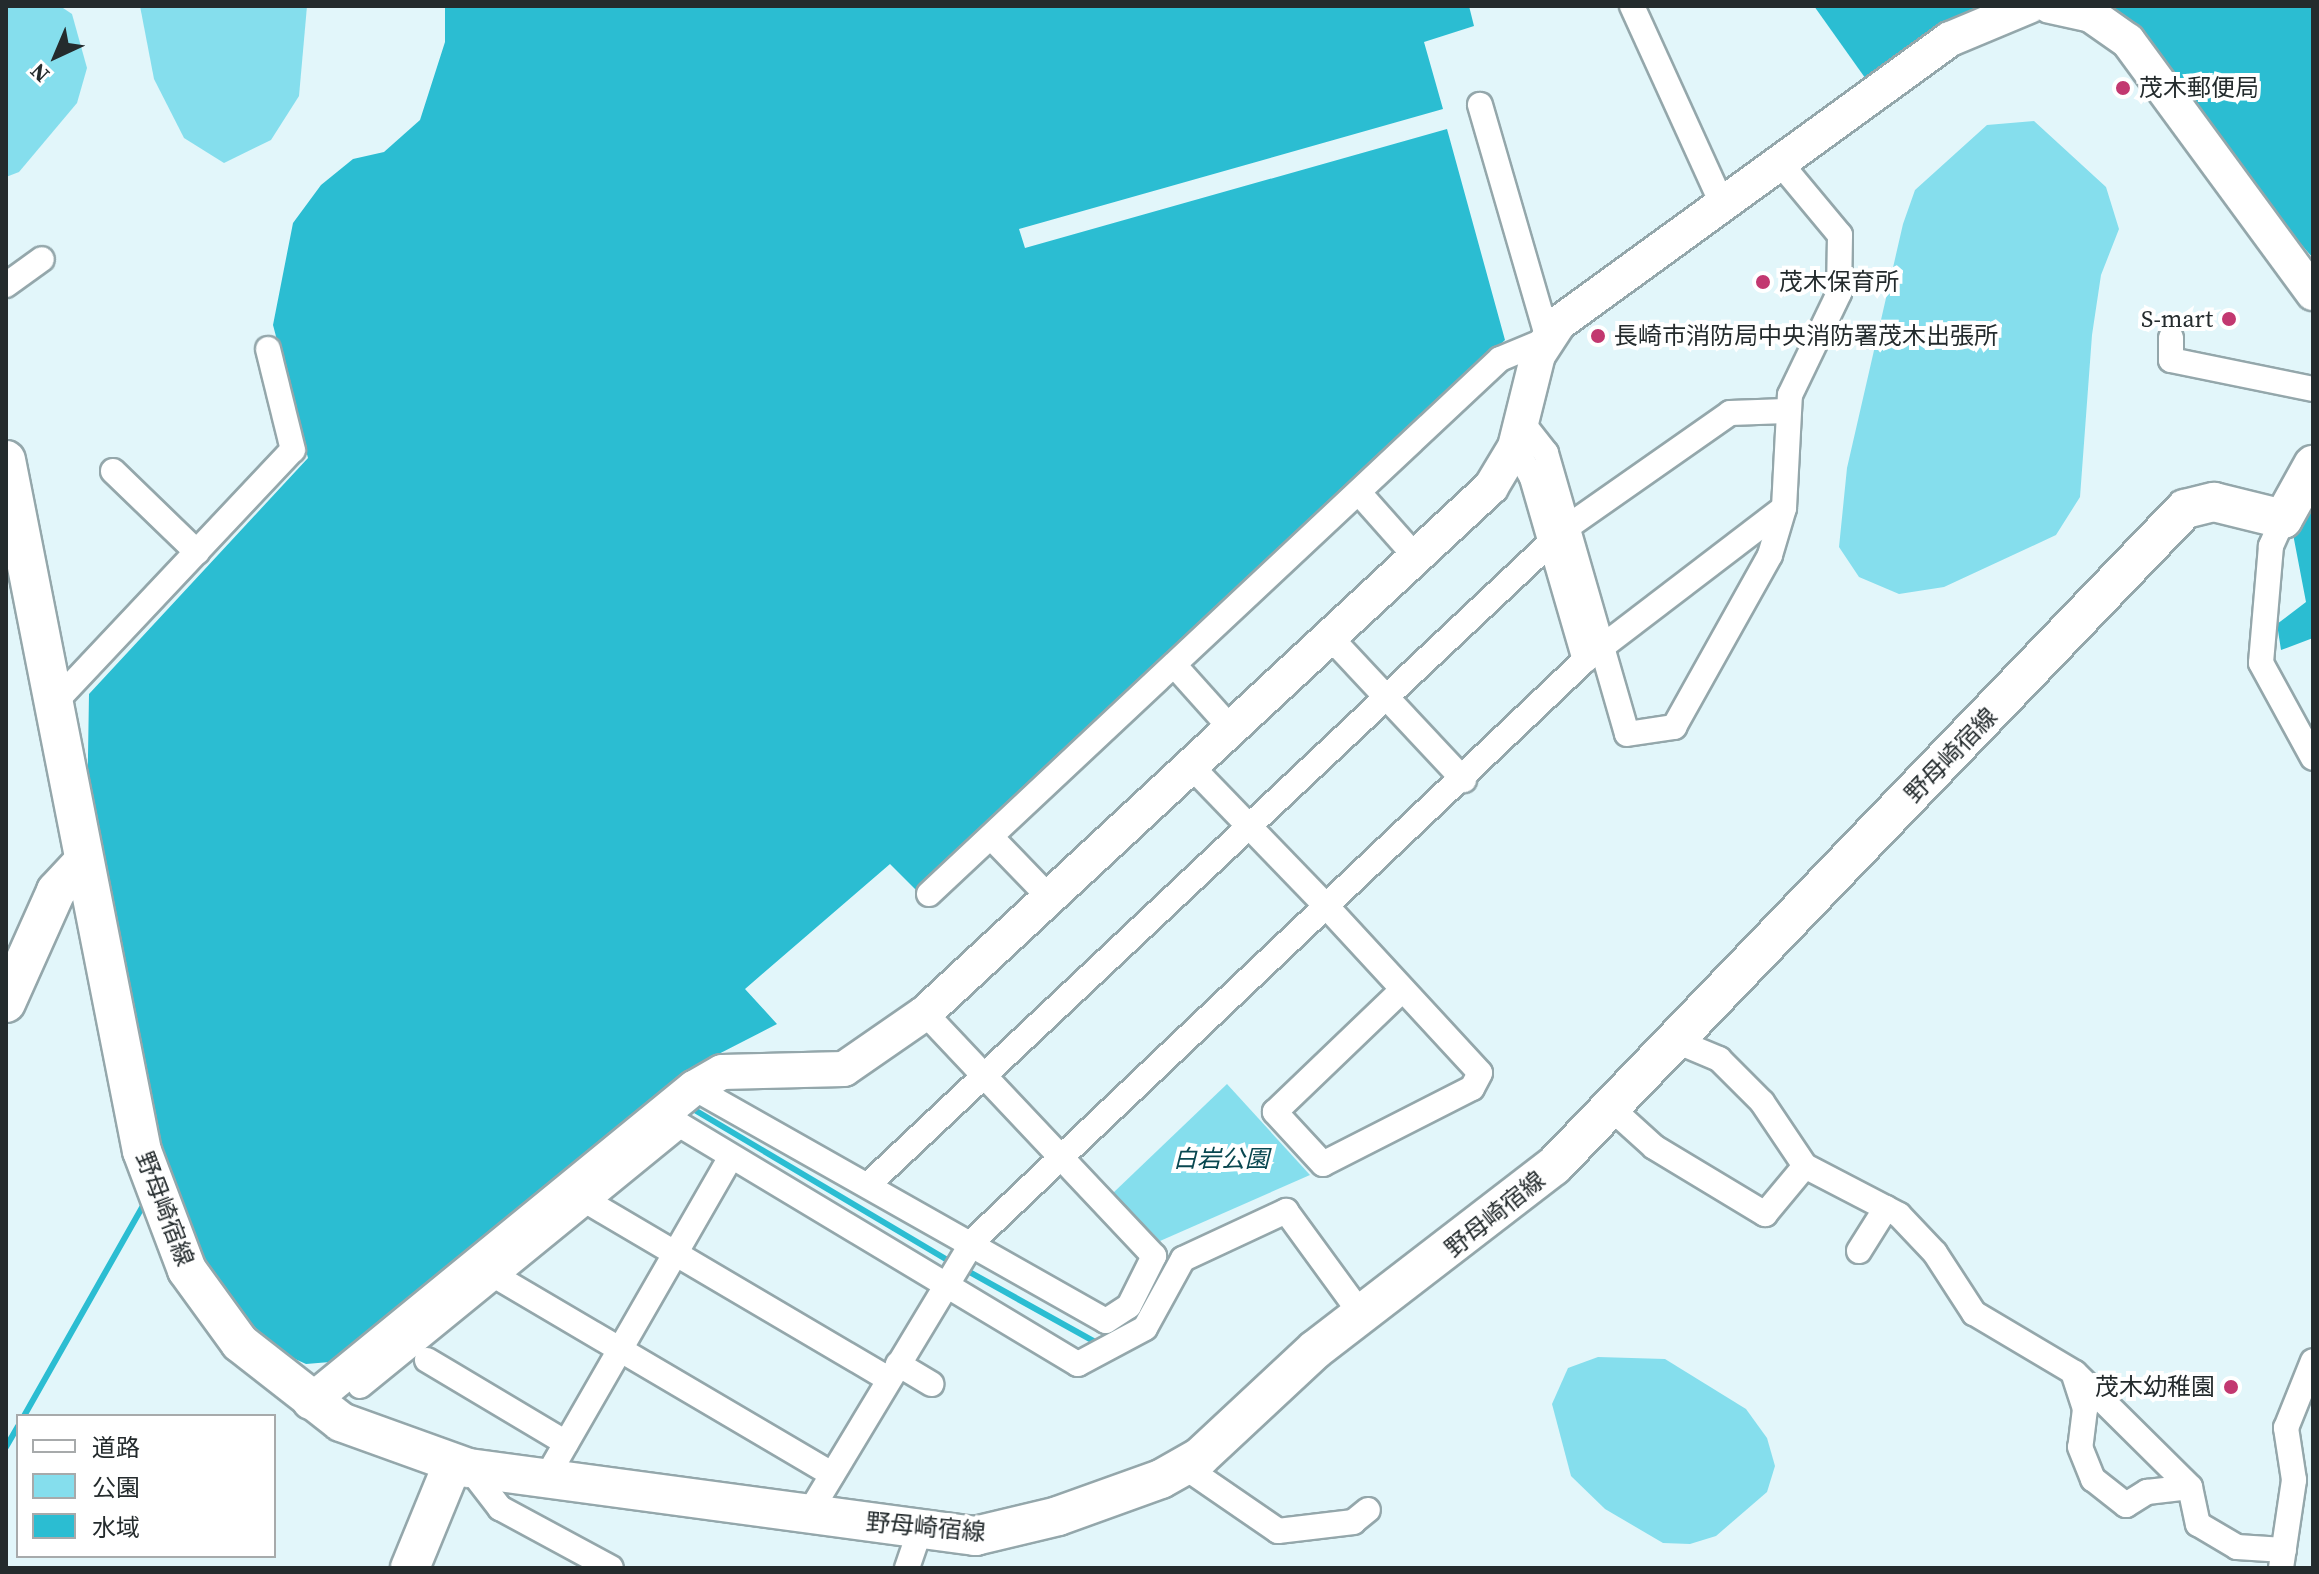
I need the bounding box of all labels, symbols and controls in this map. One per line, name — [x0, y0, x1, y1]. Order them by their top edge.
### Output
north arrow — [16, 16, 96, 96]
text: N — [23, 57, 56, 90]
place label: 茂木郵便局 — [2139, 74, 2259, 102]
marker: 茂木郵便局 — [2114, 79, 2132, 97]
place label: 茂木保育所 — [1779, 268, 1899, 296]
marker: 茂木保育所 — [1754, 273, 1772, 291]
place label: S-mart — [2141, 305, 2213, 333]
marker: S-mart — [2220, 310, 2238, 328]
place label: 長崎市消防局中央消防署茂木出張所 — [1614, 322, 1998, 350]
marker: 長崎市消防局中央消防署茂木出張所 — [1589, 327, 1607, 345]
street label: 野母崎宿線 — [1899, 702, 2003, 808]
park label: 白岩公園 — [1173, 1145, 1269, 1173]
street label: 野母崎宿線 — [130, 1148, 200, 1270]
street label: 野母崎宿線 — [1439, 1165, 1551, 1263]
place label: 茂木幼稚園 — [2095, 1373, 2215, 1401]
marker: 茂木幼稚園 — [2222, 1378, 2240, 1396]
legend — [16, 1414, 276, 1558]
text: 道路 — [92, 1431, 140, 1464]
text: 公園 — [92, 1471, 140, 1504]
street label: 野母崎宿線 — [865, 1507, 987, 1547]
text: 水域 — [92, 1511, 140, 1544]

